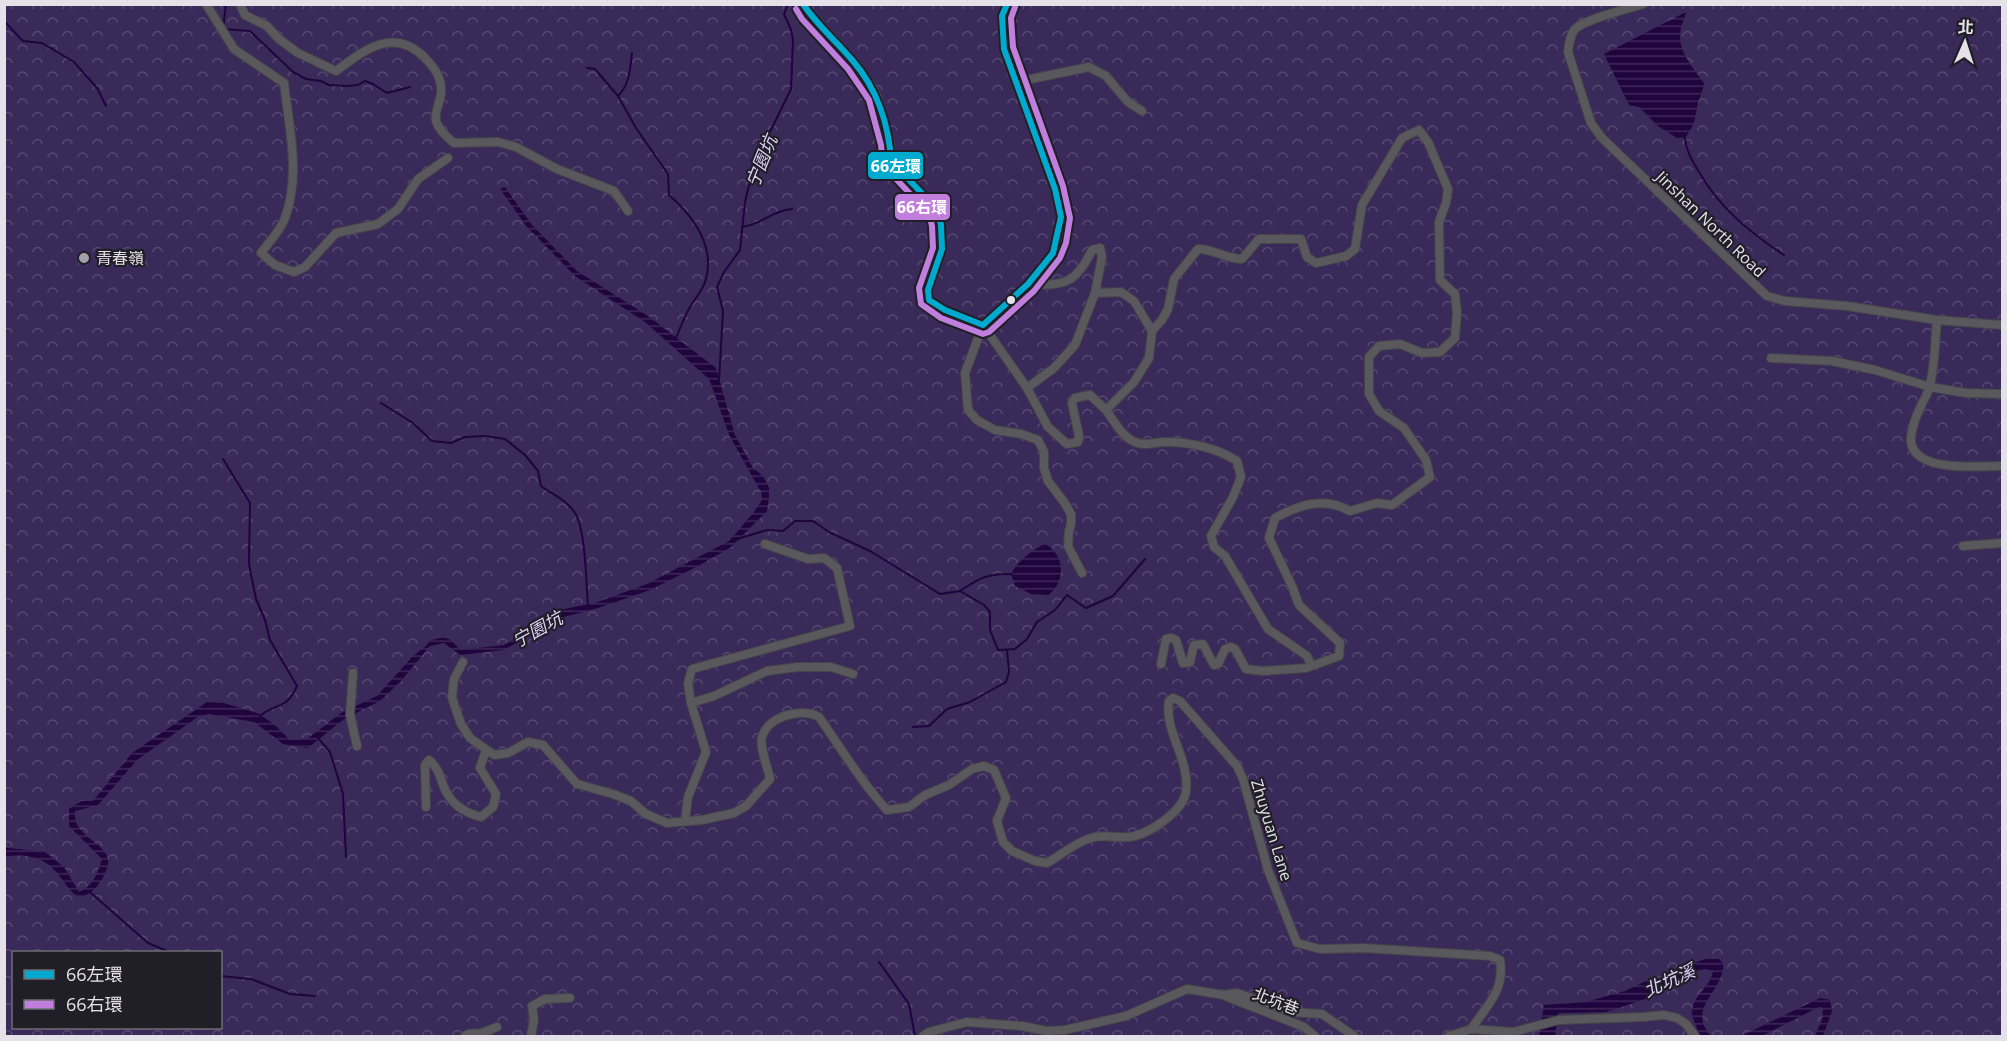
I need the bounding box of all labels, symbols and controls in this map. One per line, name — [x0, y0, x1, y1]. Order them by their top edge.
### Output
north arrow — [1935, 12, 1995, 72]
text: 北 — [1957, 16, 1974, 38]
water label: 宁園坑 — [740, 129, 783, 191]
line badge: 66左環 — [867, 151, 924, 180]
text: 66左環 — [871, 155, 921, 177]
street label: Jinshan North Road — [1650, 165, 1771, 282]
line badge: 66右環 — [894, 193, 951, 221]
text: 66右環 — [897, 196, 947, 218]
place label: 青春嶺 — [96, 247, 144, 269]
marker: 青春嶺 — [77, 251, 91, 265]
unlabelled marker — [1005, 294, 1017, 306]
water label: 宁園坑 — [508, 604, 569, 653]
street label: Zhuyuan Lane — [1246, 776, 1298, 884]
legend — [12, 951, 222, 1029]
water label: 北坑溪 — [1639, 957, 1701, 1002]
text: 66左環 — [66, 962, 123, 986]
street label: 北坑巷 — [1250, 982, 1302, 1020]
text: 66右環 — [66, 992, 123, 1016]

